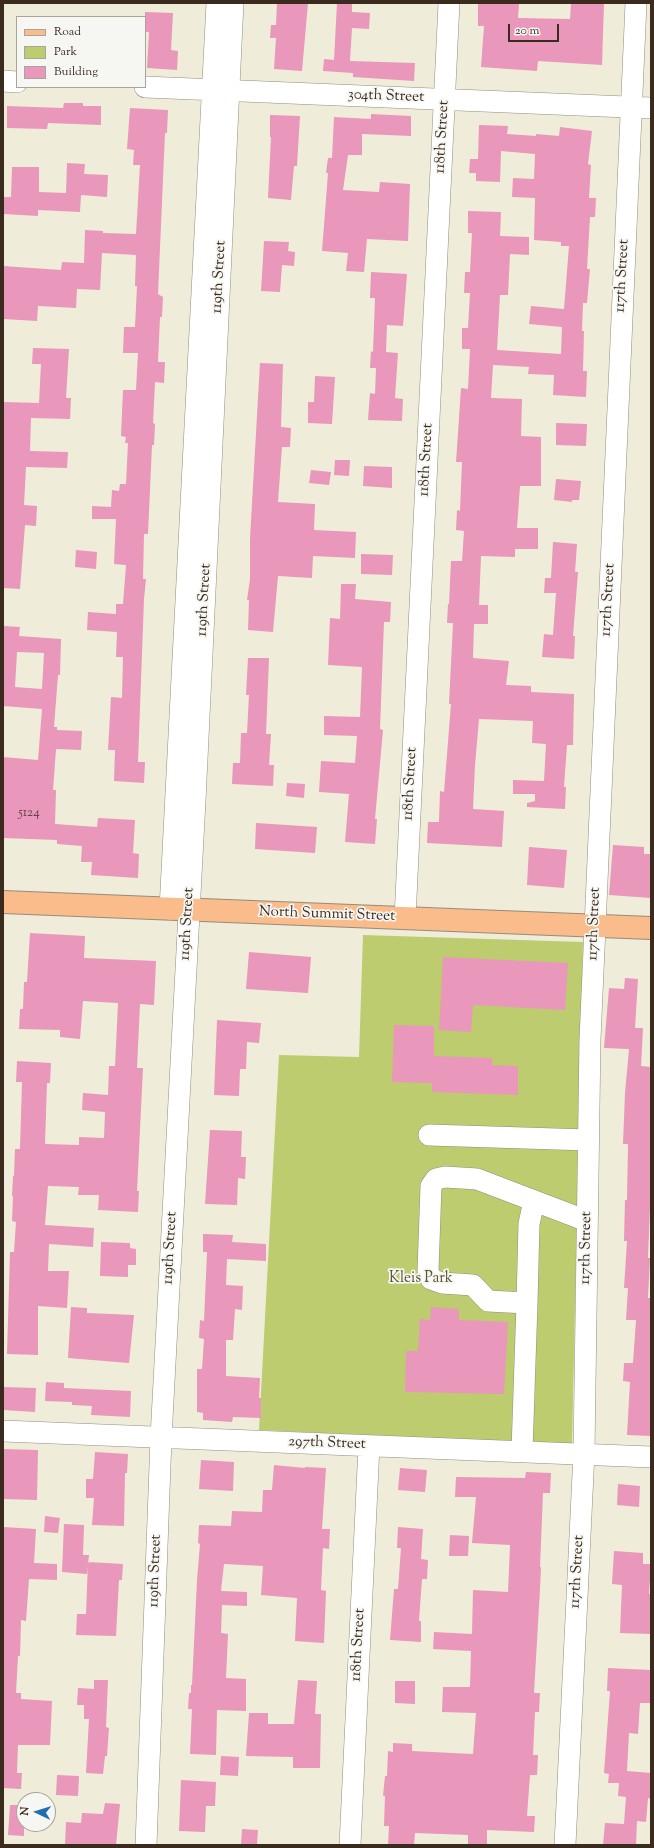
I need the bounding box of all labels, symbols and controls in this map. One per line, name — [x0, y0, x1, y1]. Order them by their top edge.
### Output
legend — [16, 16, 146, 88]
scale bar — [510, 16, 561, 42]
text: 20 m — [515, 22, 539, 40]
text: Road — [54, 23, 81, 41]
text: Park — [54, 43, 77, 61]
text: Building — [54, 63, 98, 81]
street label: 304th Street — [348, 87, 424, 107]
street label: 118th Street — [432, 100, 454, 174]
street label: 117th Street — [612, 239, 634, 313]
street label: 119th Street — [209, 240, 231, 314]
street label: 118th Street — [416, 423, 438, 497]
street label: 119th Street — [194, 563, 216, 637]
street label: 117th Street — [598, 563, 620, 637]
street label: 118th Street — [400, 747, 422, 821]
house number: 5124 — [18, 806, 40, 822]
street label: 119th Street — [177, 887, 199, 961]
street label: 117th Street — [585, 887, 605, 961]
street label: North Summit Street — [259, 904, 395, 926]
street label: 119th Street — [160, 1211, 182, 1285]
street label: 117th Street — [577, 1211, 597, 1285]
park label: Kleis Park — [389, 1270, 453, 1288]
street label: 297th Street — [288, 1434, 366, 1454]
street label: 119th Street — [146, 1534, 166, 1608]
street label: 117th Street — [567, 1535, 589, 1609]
street label: 118th Street — [348, 1608, 370, 1682]
north arrow — [16, 1792, 56, 1832]
text: N — [17, 1806, 33, 1816]

